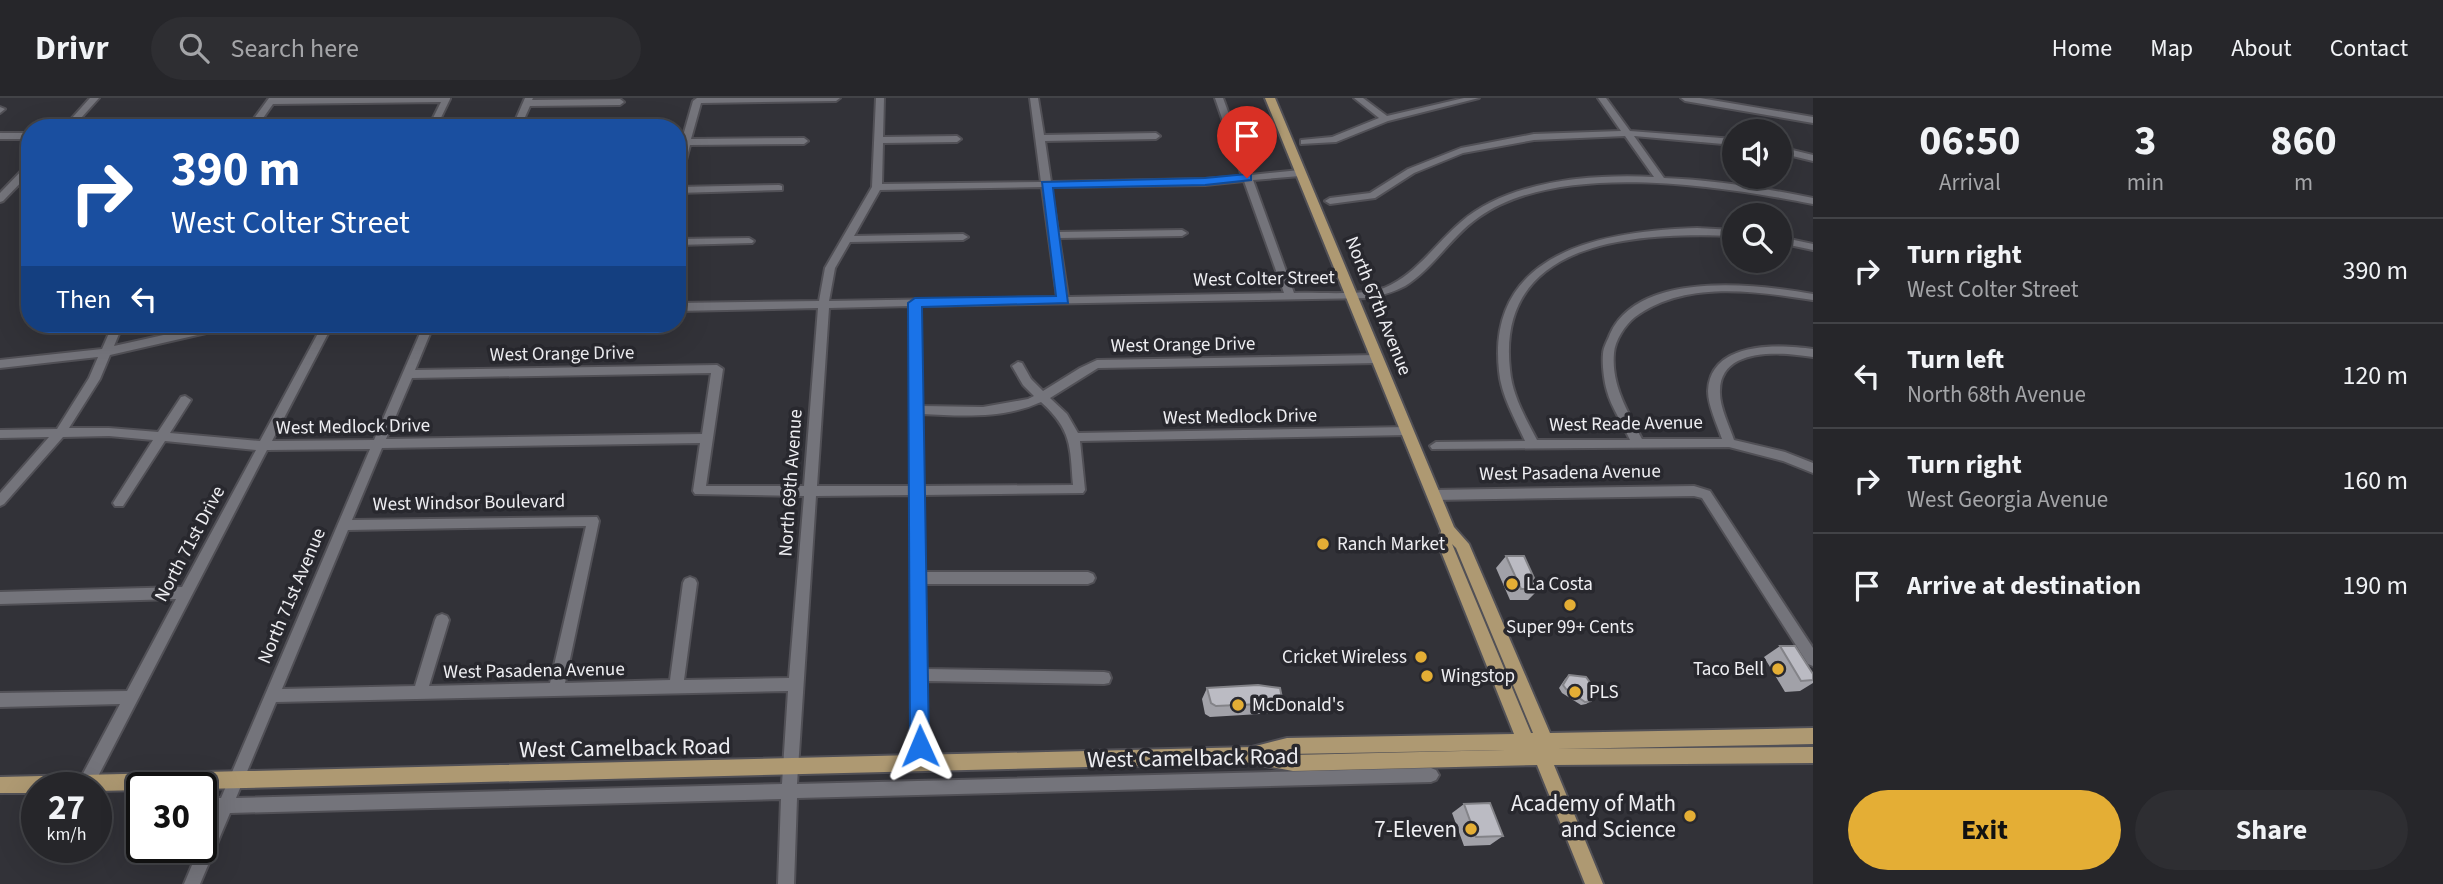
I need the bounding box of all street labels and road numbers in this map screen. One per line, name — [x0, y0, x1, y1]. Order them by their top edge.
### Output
street label: North 67th Avenue — [1338, 232, 1418, 380]
street label: West Colter Street — [1193, 264, 1336, 294]
street label: West Orange Drive — [1110, 330, 1256, 360]
street label: West Orange Drive — [489, 339, 635, 369]
street label: West Medlock Drive — [1163, 402, 1317, 432]
street label: North 69th Avenue — [772, 408, 810, 558]
street label: West Reade Avenue — [1549, 409, 1703, 439]
street label: West Medlock Drive — [276, 412, 430, 442]
street label: West Pasadena Avenue — [1479, 458, 1661, 488]
street label: North 71st Drive — [148, 481, 232, 607]
street label: West Windsor Boulevard — [372, 488, 566, 518]
street label: North 71st Avenue — [251, 524, 333, 668]
street label: West Pasadena Avenue — [443, 656, 625, 686]
street label: West Camelback Road — [519, 730, 731, 766]
street label: West Camelback Road — [1087, 740, 1299, 776]

